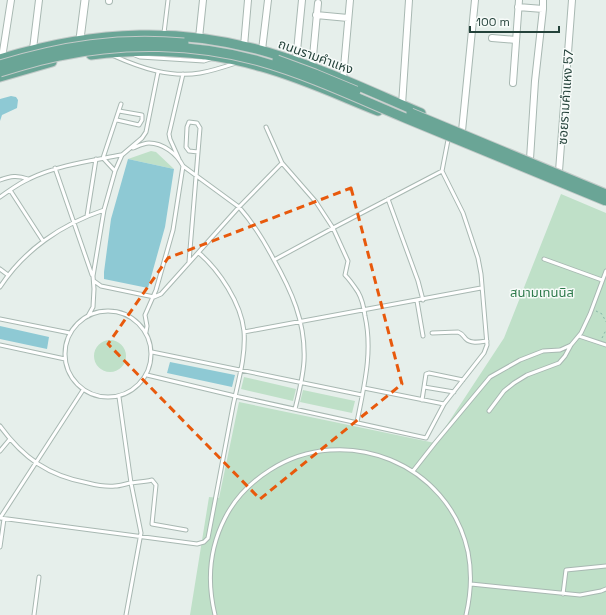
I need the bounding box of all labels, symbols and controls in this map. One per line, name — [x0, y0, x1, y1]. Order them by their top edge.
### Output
scale bar — [470, 8, 559, 34]
text: 100 m — [476, 14, 510, 30]
street label: ถนนรามคำแหง — [276, 35, 356, 78]
street label: ซอยรามคำแหง 57 — [554, 49, 577, 145]
park label: สนามเทนนิส — [510, 284, 574, 301]

